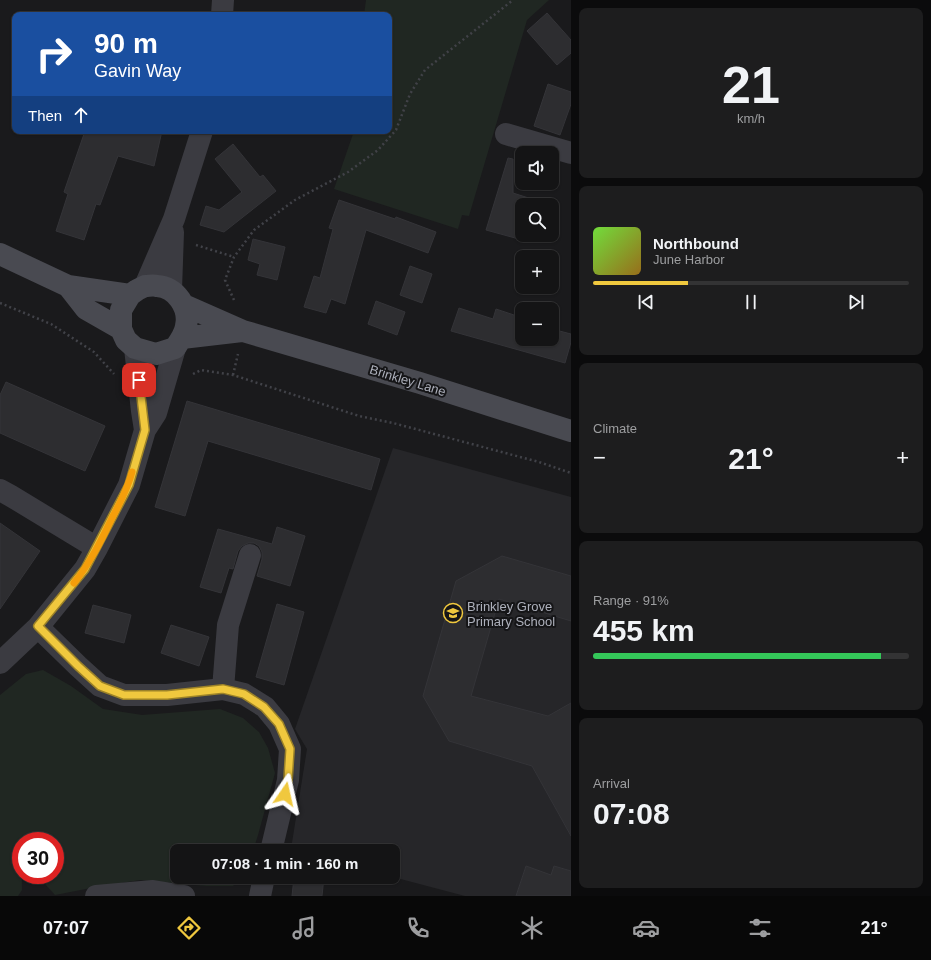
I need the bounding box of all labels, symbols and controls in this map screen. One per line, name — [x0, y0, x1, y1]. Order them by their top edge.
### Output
icon: right — [28, 28, 80, 80]
text: 90 m — [94, 28, 158, 59]
text: 21 — [722, 56, 780, 114]
text: Gavin Way — [94, 61, 181, 81]
icon: ahead — [70, 104, 92, 126]
text: Then — [28, 107, 62, 124]
text: km/h — [737, 111, 765, 126]
map controls — [515, 146, 559, 346]
button: sound — [515, 146, 559, 190]
button: search — [515, 198, 559, 242]
text: Northbound — [653, 235, 739, 252]
button: + — [515, 250, 559, 294]
text: June Harbor — [653, 252, 725, 267]
icon: previous — [635, 291, 657, 313]
icon: pause — [740, 291, 762, 313]
icon: next — [845, 291, 867, 313]
button: − — [515, 302, 559, 346]
street label: Brinkley Lane — [368, 362, 448, 399]
pin — [122, 363, 156, 397]
icon: arrive — [128, 369, 150, 391]
text: Climate — [593, 421, 637, 436]
text: 21° — [728, 442, 774, 475]
text: − — [593, 445, 606, 470]
text: + — [896, 445, 909, 470]
text: Range · 91% — [593, 593, 669, 608]
place label: Brinkley Grove Primary School — [467, 599, 555, 629]
school or university icon: Brinkley Grove Primary School — [442, 602, 464, 624]
text: 455 km — [593, 614, 695, 647]
position arrow — [264, 773, 306, 815]
text: Arrival — [593, 776, 630, 791]
text: 07:08 — [593, 797, 670, 830]
speed limit sign: 30 — [12, 832, 64, 884]
text: 07:08 · 1 min · 160 m — [212, 855, 358, 872]
icon: directions — [175, 914, 203, 942]
icon: music — [290, 914, 318, 942]
icon: phone — [404, 914, 432, 942]
icon: climate — [518, 914, 546, 942]
icon: car — [632, 914, 660, 942]
icon: filters — [746, 914, 774, 942]
text: 07:07 — [43, 918, 89, 938]
text: 21° — [861, 918, 888, 938]

